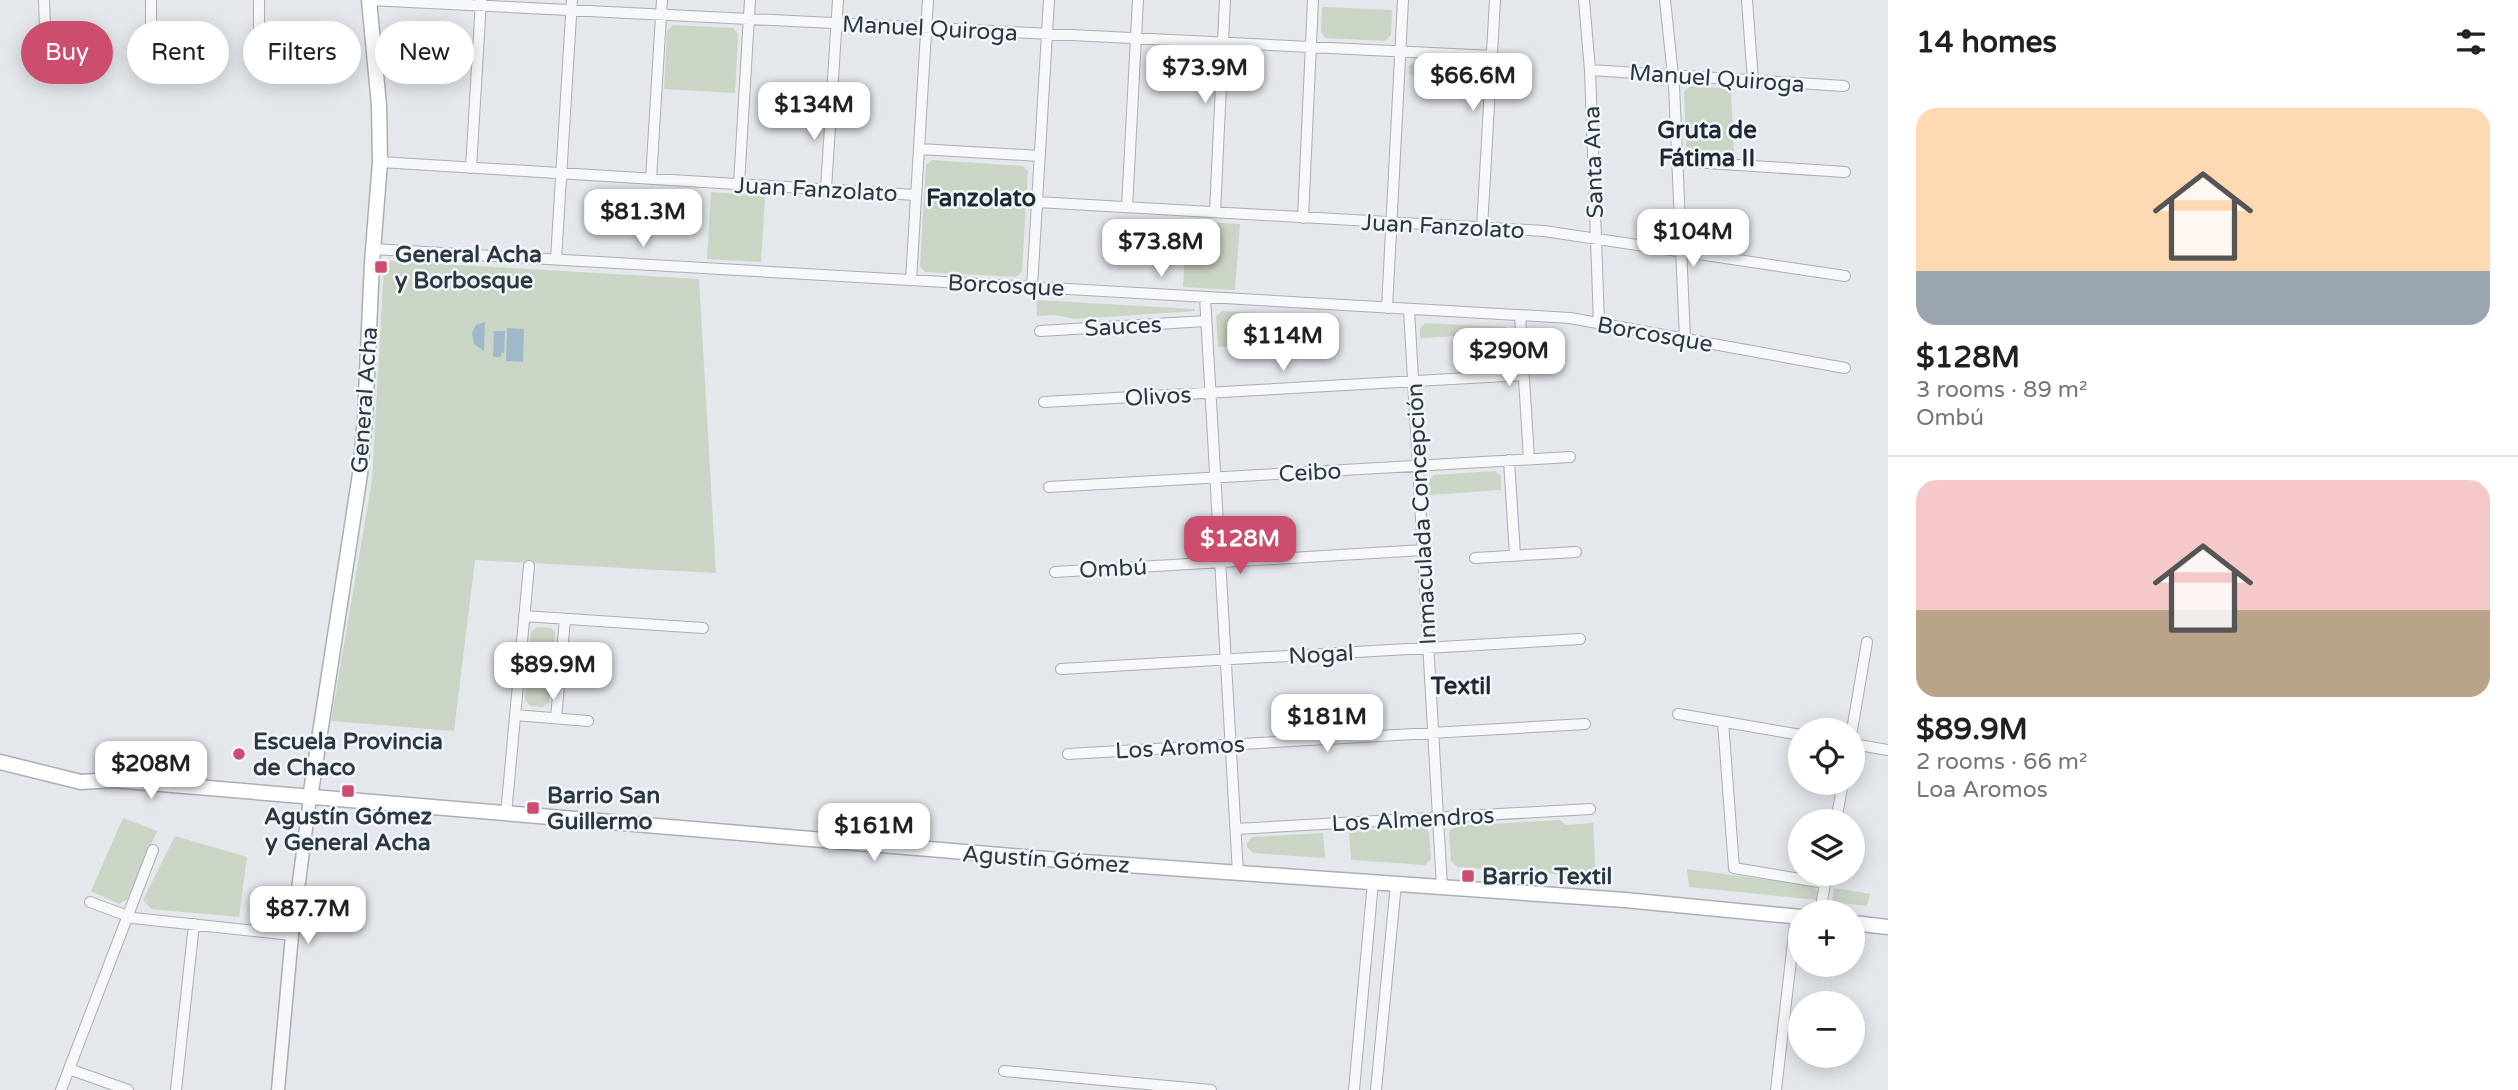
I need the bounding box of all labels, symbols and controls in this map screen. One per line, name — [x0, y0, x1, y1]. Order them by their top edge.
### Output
street label: Manuel Quiroga — [841, 10, 1019, 48]
chip: Buy — [21, 21, 113, 84]
chip: Rent — [127, 21, 229, 84]
chip: Filters — [243, 21, 361, 84]
chip: New — [375, 21, 474, 84]
icon: filters — [2452, 23, 2490, 61]
text: 14 homes — [1916, 24, 2057, 61]
pin: $73.9M — [1148, 46, 1262, 105]
text: $73.9M — [1162, 54, 1248, 82]
pin: $66.6M — [1416, 54, 1530, 113]
street label: Manuel Quiroga — [1628, 59, 1806, 99]
text: $66.6M — [1430, 62, 1516, 90]
pin: $134M — [765, 82, 863, 142]
text: $134M — [774, 91, 854, 119]
street label: Santa Ana — [1578, 105, 1610, 219]
district label: Gruta de Fátima II — [1657, 116, 1757, 173]
icon: home — [2140, 153, 2266, 279]
street label: Juan Fanzolato — [734, 172, 898, 208]
district label: Fanzolato — [926, 184, 1036, 213]
pin: $81.3M — [586, 190, 700, 249]
text: $81.3M — [600, 198, 686, 226]
street label: Juan Fanzolato — [1361, 209, 1525, 245]
pin: $104M — [1644, 210, 1742, 269]
text: $104M — [1653, 218, 1733, 246]
pin: $73.8M — [1104, 219, 1218, 279]
text: $73.8M — [1118, 228, 1204, 256]
place label: General Acha y Borbosque — [395, 241, 542, 295]
marker: General Acha y Borbosque — [373, 259, 389, 275]
street label: Borcosque — [947, 269, 1065, 303]
street label: Sauces — [1084, 311, 1162, 343]
street label: Borcosque — [1595, 311, 1715, 359]
pin: $114M — [1234, 314, 1332, 373]
text: $114M — [1243, 322, 1323, 350]
street label: General Acha — [346, 326, 384, 474]
pin: $290M — [1460, 328, 1558, 388]
text: $290M — [1469, 337, 1549, 365]
text: $128M — [1916, 339, 2020, 376]
text: 3 rooms · 89 m² — [1916, 376, 2087, 404]
street label: Olivos — [1124, 381, 1192, 413]
street label: Inmaculada Concepción — [1401, 382, 1443, 646]
text: Ombú — [1916, 404, 1984, 432]
street label: Ceibo — [1278, 457, 1342, 489]
pin: $128M — [1191, 516, 1289, 576]
text: $128M — [1200, 525, 1280, 553]
icon: home — [2140, 525, 2266, 651]
street label: Ombú — [1078, 553, 1148, 585]
street label: Nogal — [1288, 639, 1354, 671]
pin: $89.9M — [496, 642, 610, 702]
text: $89.9M — [510, 651, 596, 679]
district label: Textil — [1430, 672, 1491, 701]
pin: $181M — [1278, 694, 1376, 754]
text: $181M — [1287, 703, 1367, 731]
text: $89.9M — [1916, 711, 2028, 748]
map controls — [1788, 718, 1865, 1068]
button: locate — [1788, 718, 1865, 795]
place label: Escuela Provincia de Chaco — [253, 728, 443, 782]
street label: Los Aromos — [1114, 731, 1246, 765]
pin: $208M — [102, 742, 200, 801]
marker: Escuela Provincia de Chaco — [231, 746, 247, 762]
text: 2 rooms · 66 m² — [1916, 748, 2087, 776]
text: $208M — [111, 750, 191, 778]
text: Loa Aromos — [1916, 776, 2048, 804]
place label: Barrio San Guillermo — [547, 782, 660, 836]
marker: Agustín Gómez y General Acha — [340, 783, 356, 799]
marker: Barrio San Guillermo — [525, 800, 541, 816]
street label: Los Almendros — [1331, 802, 1495, 838]
place label: Agustín Gómez y General Acha — [264, 803, 432, 857]
pin: $161M — [825, 804, 923, 863]
button: layers — [1788, 809, 1865, 886]
text: $161M — [834, 812, 914, 840]
street label: Agustín Gómez — [961, 840, 1131, 880]
place label: Barrio Textil — [1482, 863, 1612, 891]
marker: Barrio Textil — [1460, 868, 1476, 884]
pin: $87.7M — [251, 886, 365, 946]
text: $87.7M — [266, 895, 350, 923]
button: + — [1788, 900, 1865, 977]
button: − — [1788, 991, 1865, 1068]

